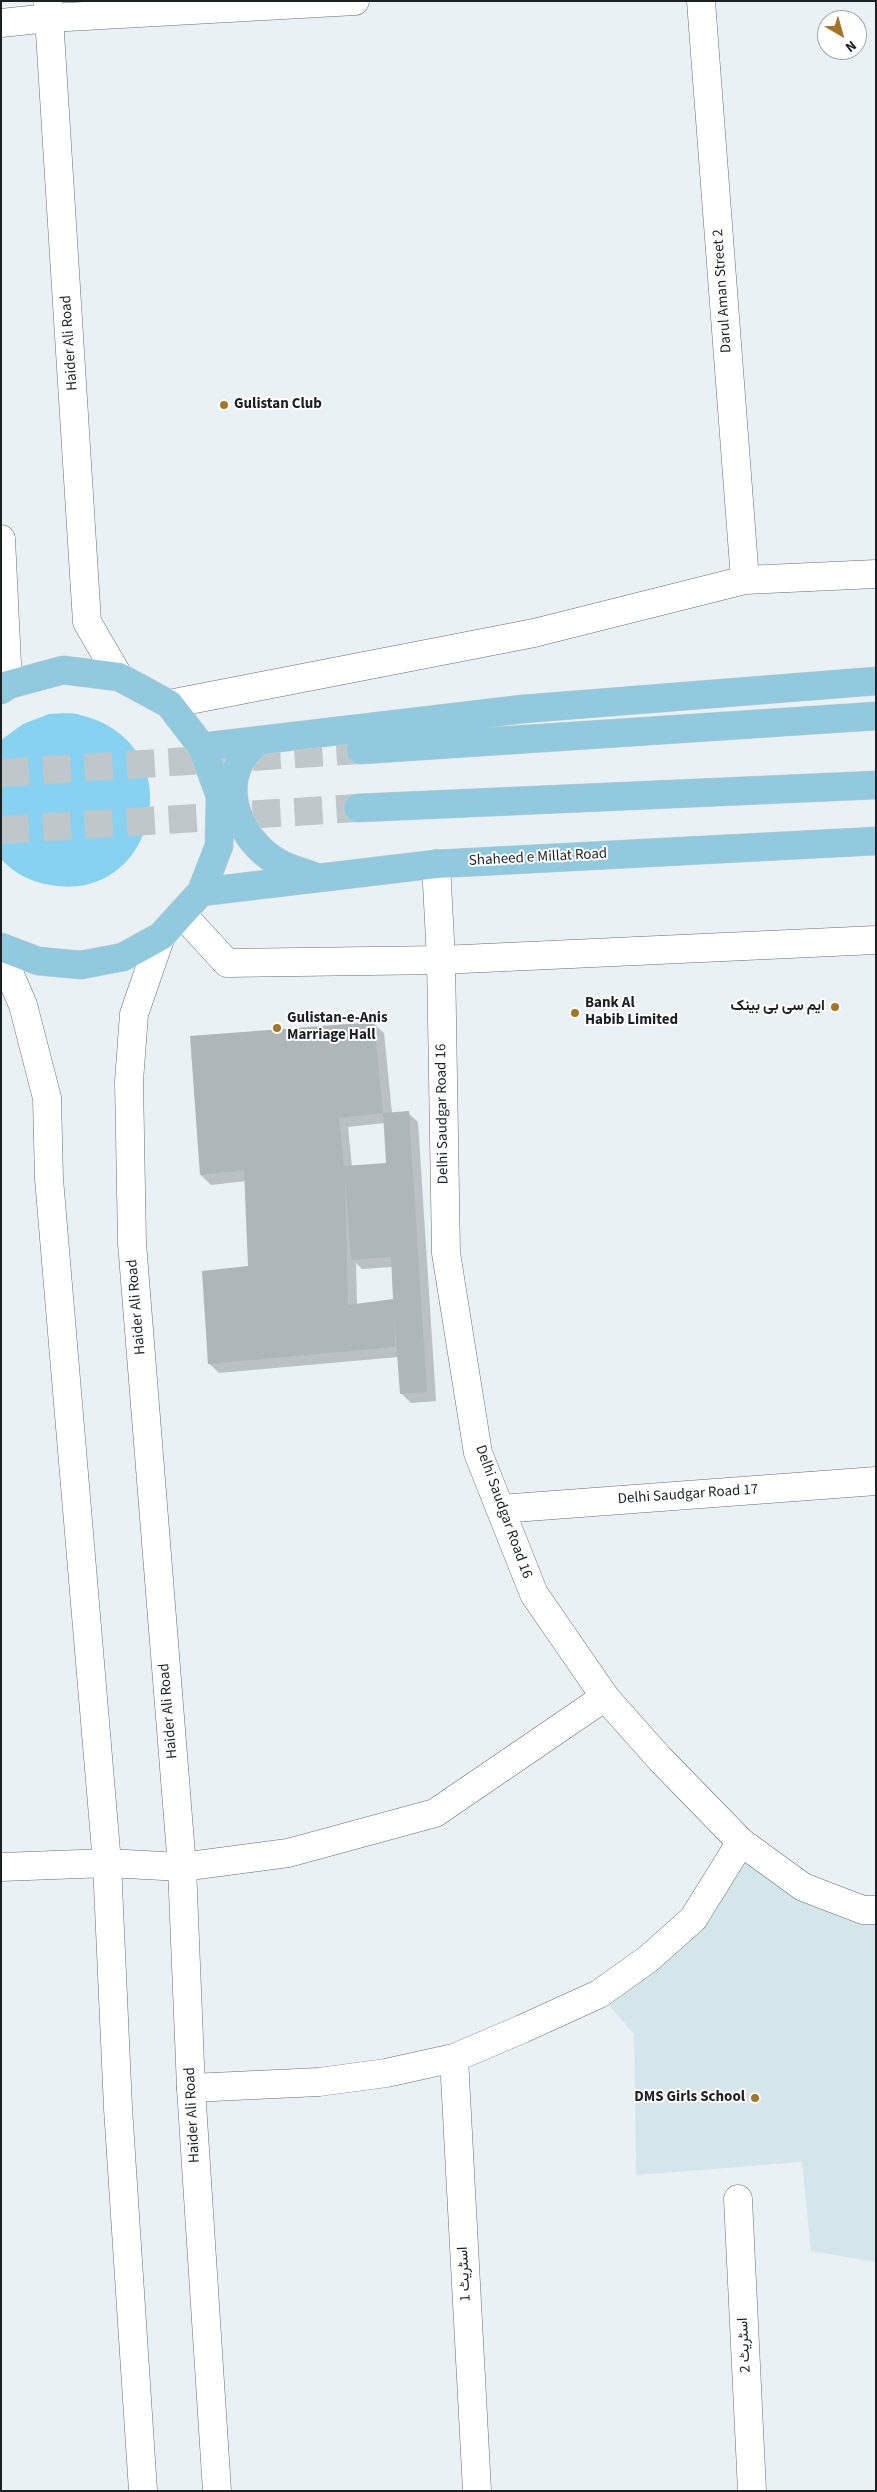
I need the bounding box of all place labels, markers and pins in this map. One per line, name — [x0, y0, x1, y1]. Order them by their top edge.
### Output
place label: Gulistan Club — [234, 396, 322, 414]
marker: Gulistan Club — [218, 399, 230, 411]
place label: Bank Al Habib Limited — [585, 995, 678, 1030]
place label: ایم سی بی بینک — [731, 998, 825, 1016]
marker: ایم سی بی بینک — [829, 1001, 841, 1013]
marker: Bank Al Habib Limited — [569, 1007, 581, 1019]
place label: Gulistan-e-Anis Marriage Hall — [287, 1010, 388, 1045]
marker: Gulistan-e-Anis Marriage Hall — [271, 1022, 283, 1034]
place label: DMS Girls School — [634, 2089, 745, 2107]
marker: DMS Girls School — [749, 2092, 761, 2104]

